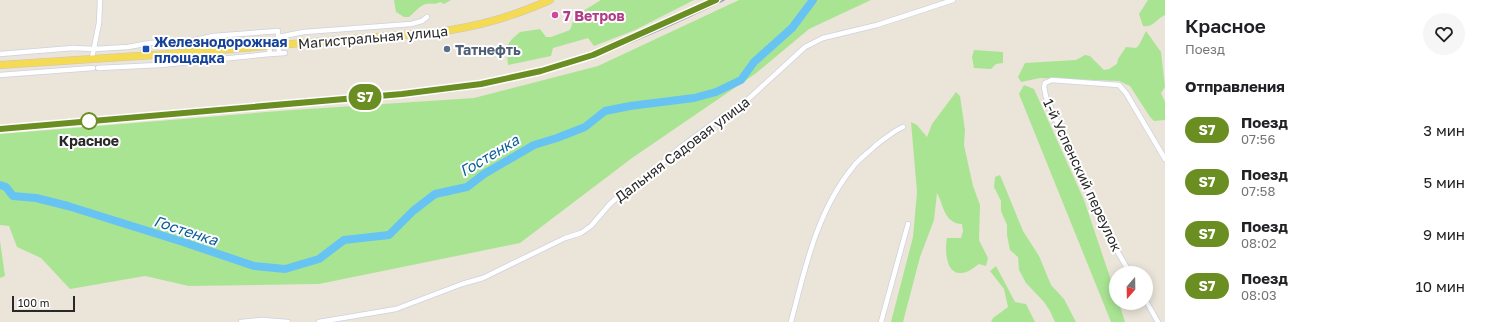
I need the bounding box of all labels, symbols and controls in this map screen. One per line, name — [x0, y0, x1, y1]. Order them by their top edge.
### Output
place label: 7 Ветров — [563, 7, 625, 24]
marker: 7 Ветров — [550, 10, 560, 20]
button: heart — [1423, 13, 1465, 55]
text: Красное — [1185, 14, 1266, 37]
street label: Магистральная улица — [297, 22, 449, 52]
place label: Железнодорожная площадка — [154, 33, 288, 66]
place label: Татнефть — [455, 41, 521, 58]
text: Поезд — [1185, 41, 1225, 57]
marker: Железнодорожная площадка — [141, 44, 151, 54]
marker: Татнефть — [442, 44, 452, 54]
text: Отправления — [1185, 77, 1285, 95]
line badge: S7 — [347, 84, 383, 110]
text: S7 — [356, 88, 374, 105]
street label: Дальняя Садовая улица — [611, 93, 753, 205]
street label: 1-й Успенский переулок — [1040, 96, 1126, 254]
marker: Красное — [80, 112, 98, 130]
text: Поезд — [1241, 113, 1288, 131]
text: S7 — [1198, 121, 1216, 138]
text: 3 мин — [1423, 121, 1465, 139]
water label: Гостенка — [456, 130, 522, 180]
text: 07:56 — [1241, 131, 1275, 147]
place label: Красное — [59, 132, 119, 149]
text: Поезд — [1241, 165, 1288, 183]
text: S7 — [1198, 173, 1216, 190]
text: 5 мин — [1423, 173, 1465, 191]
text: 07:58 — [1241, 183, 1275, 199]
water label: Гостенка — [152, 211, 221, 249]
text: Поезд — [1241, 217, 1288, 235]
text: S7 — [1198, 225, 1216, 242]
text: 9 мин — [1423, 225, 1465, 243]
text: 08:02 — [1241, 235, 1277, 251]
north arrow — [1109, 266, 1153, 310]
map controls — [1109, 266, 1153, 310]
text: Поезд — [1241, 269, 1288, 287]
text: S7 — [1198, 277, 1216, 294]
text: 10 мин — [1416, 277, 1465, 295]
text: 08:03 — [1241, 287, 1277, 303]
scale bar — [12, 294, 75, 313]
text: 100 m — [18, 296, 49, 309]

